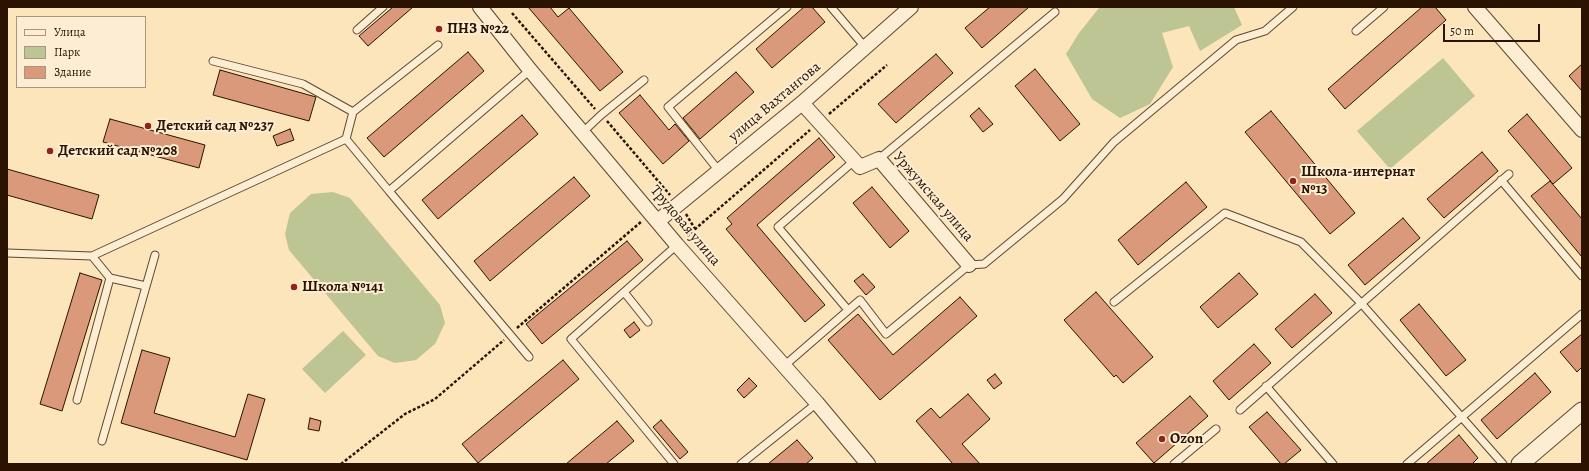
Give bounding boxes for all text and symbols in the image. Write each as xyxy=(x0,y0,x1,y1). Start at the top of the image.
legend xyxy=(16,16,146,88)
scale bar xyxy=(1445,16,1542,42)
place label: ПНЗ №22 xyxy=(447,20,509,38)
text: 50 m xyxy=(1450,23,1474,39)
text: Улица xyxy=(54,24,85,40)
marker: ПНЗ №22 xyxy=(434,24,444,34)
text: Парк xyxy=(54,44,80,60)
street label: улица Вахтангова xyxy=(725,58,825,146)
text: Здание xyxy=(54,64,91,80)
place label: Детский сад №237 xyxy=(156,117,274,135)
marker: Детский сад №237 xyxy=(143,121,153,131)
place label: Детский сад №208 xyxy=(58,142,177,160)
marker: Детский сад №208 xyxy=(45,146,55,156)
street label: Уржумская улица xyxy=(889,148,977,246)
place label: Школа-интернат №13 xyxy=(1301,163,1415,198)
marker: Школа-интернат №13 xyxy=(1288,176,1298,186)
street label: Трудовая улица xyxy=(646,182,724,270)
place label: Школа №141 xyxy=(302,278,383,296)
marker: Школа №141 xyxy=(289,282,299,292)
place label: Ozon xyxy=(1170,430,1203,448)
marker: Ozon xyxy=(1157,434,1167,444)

